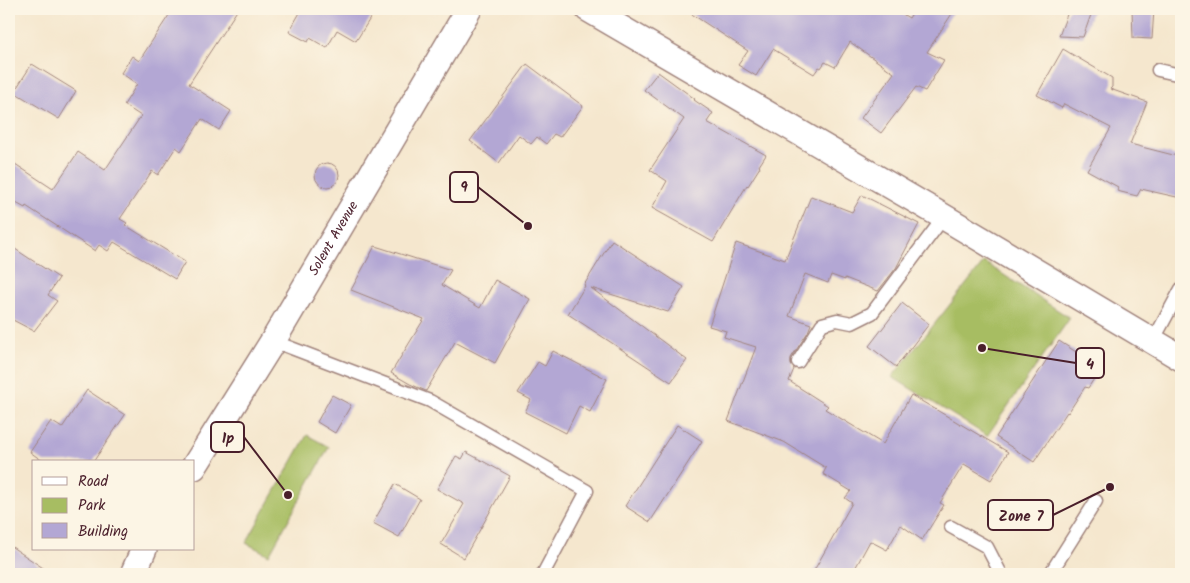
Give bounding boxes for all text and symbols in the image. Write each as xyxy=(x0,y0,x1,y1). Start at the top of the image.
callout: 9 xyxy=(450,172,478,202)
text: 9 xyxy=(460,176,468,200)
street label: Solent Avenue xyxy=(303,196,365,280)
callout: 4 xyxy=(1076,348,1104,378)
text: 4 xyxy=(1086,353,1094,377)
callout: 1p xyxy=(211,422,244,452)
text: 1p xyxy=(222,427,234,451)
legend xyxy=(32,460,195,550)
text: Road xyxy=(78,470,109,494)
text: Park xyxy=(78,494,106,518)
callout: Zone 7 xyxy=(988,500,1053,530)
text: Zone 7 xyxy=(998,505,1044,529)
text: Building xyxy=(78,520,128,544)

